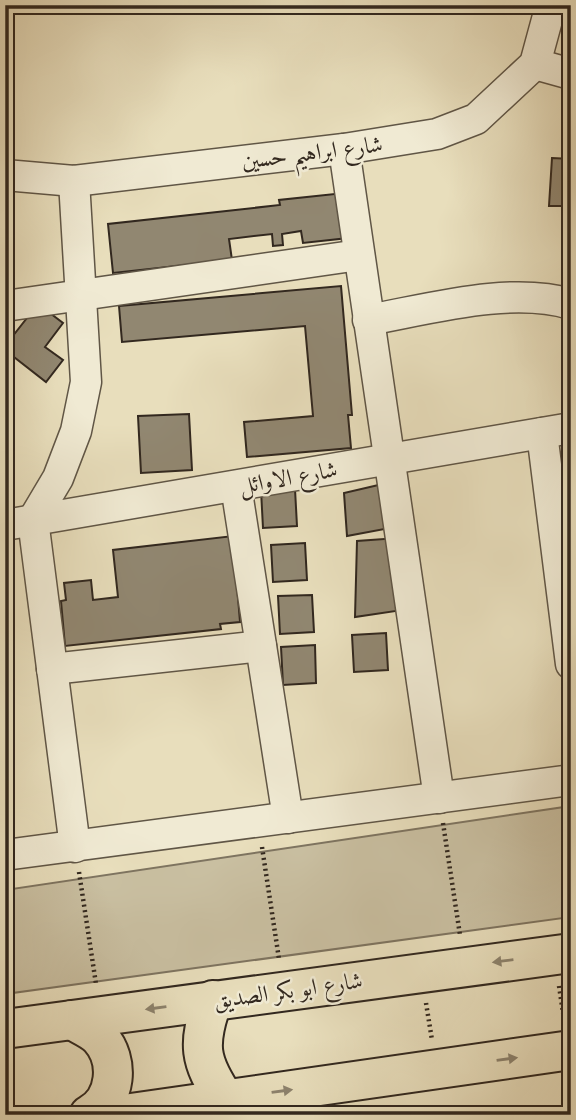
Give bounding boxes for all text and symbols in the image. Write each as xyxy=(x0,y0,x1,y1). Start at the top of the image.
street label: شارع ابراهيم حسين xyxy=(240,128,385,183)
street label: شارع الاوائل xyxy=(237,454,340,505)
one-way arrow xyxy=(492,955,514,966)
street label: شارع ابو بكر الصديق xyxy=(212,965,365,1020)
one-way arrow xyxy=(145,1003,167,1014)
one-way arrow xyxy=(496,1054,518,1065)
one-way arrow xyxy=(271,1086,293,1097)

